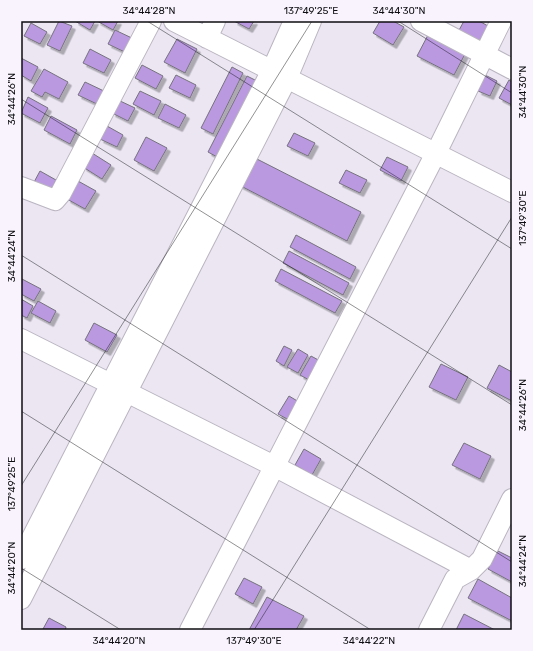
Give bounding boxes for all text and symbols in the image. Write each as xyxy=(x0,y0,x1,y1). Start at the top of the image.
text: 34°44'28"N xyxy=(123,5,176,17)
text: 137°49'25"E xyxy=(284,5,338,17)
text: 34°44'30"N xyxy=(372,5,426,17)
text: 34°44'30"N xyxy=(517,65,529,119)
text: 34°44'26"N xyxy=(6,73,18,125)
text: 137°49'30"E xyxy=(517,190,529,246)
text: 34°44'24"N xyxy=(6,230,18,282)
text: 34°44'26"N xyxy=(517,379,529,431)
text: 137°49'25"E xyxy=(6,457,18,511)
text: 34°44'24"N xyxy=(517,535,529,587)
text: 34°44'20"N xyxy=(6,541,18,594)
text: 34°44'20"N xyxy=(93,635,146,647)
text: 137°49'30"E xyxy=(226,635,282,647)
text: 34°44'22"N xyxy=(343,635,395,647)

